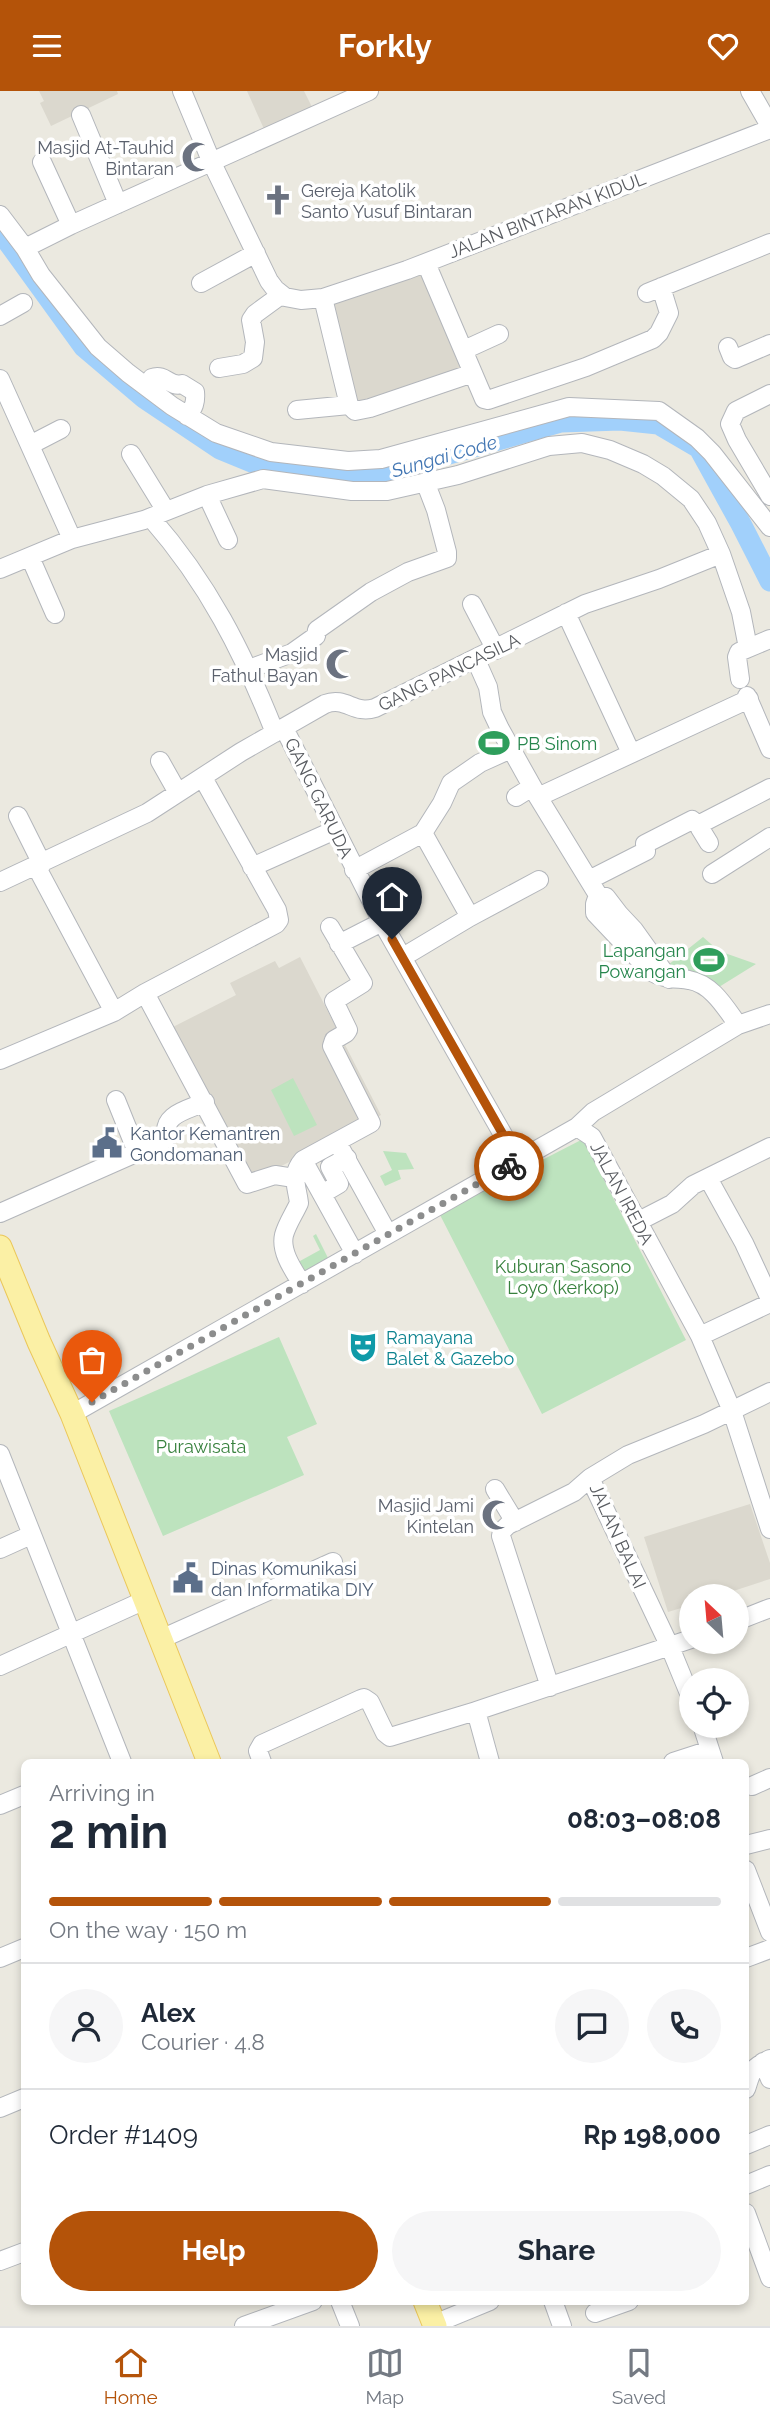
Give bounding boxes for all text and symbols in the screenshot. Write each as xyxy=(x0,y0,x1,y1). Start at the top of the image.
icon: menu xyxy=(28,27,66,65)
text: Forkly xyxy=(338,27,432,64)
icon: heart xyxy=(704,27,742,65)
place label: Masjid At-Tauhid Bintaran xyxy=(37,137,174,179)
mosque icon: Masjid At-Tauhid Bintaran xyxy=(180,140,214,174)
street label: JALAN BINTARAN KIDUL xyxy=(446,168,649,262)
place label: Gereja Katolik Santo Yusuf Bintaran xyxy=(301,180,472,222)
church icon: Gereja Katolik Santo Yusuf Bintaran xyxy=(261,183,295,217)
water label: Sungai Code xyxy=(388,430,499,482)
street label: GANG PANCASILA xyxy=(375,629,523,715)
place label: Masjid Fathul Bayan xyxy=(211,644,318,686)
mosque icon: Masjid Fathul Bayan xyxy=(324,647,358,681)
sports icon: PB Sinom xyxy=(477,726,511,760)
place label: PB Sinom xyxy=(517,733,597,754)
street label: GANG GARUDA xyxy=(281,734,357,862)
pin xyxy=(362,867,422,939)
icon: home xyxy=(373,878,411,916)
place label: Lapangan Powangan xyxy=(598,940,686,982)
sports icon: Lapangan Powangan xyxy=(692,943,726,977)
place label: Kantor Kemantren Gondomanan xyxy=(130,1123,280,1165)
public building icon: Kantor Kemantren Gondomanan xyxy=(90,1126,124,1160)
courier xyxy=(474,1131,544,1201)
street label: JALAN IREDA xyxy=(586,1138,658,1248)
icon: bike xyxy=(490,1147,528,1185)
park label: Kuburan Sasono Loyo (kerkop) xyxy=(495,1256,631,1298)
place label: Ramayana Balet & Gazebo xyxy=(386,1327,514,1369)
pin xyxy=(62,1330,122,1402)
theatre icon: Ramayana Balet & Gazebo xyxy=(346,1330,380,1364)
icon: bag xyxy=(73,1341,111,1379)
park label: Purawisata xyxy=(156,1436,246,1457)
street label: JALAN BALAI xyxy=(585,1480,651,1592)
place label: Masjid Jami Kintelan xyxy=(378,1495,474,1537)
mosque icon: Masjid Jami Kintelan xyxy=(480,1498,514,1532)
place label: Dinas Komunikasi dan Informatika DIY xyxy=(211,1558,374,1600)
public building icon: Dinas Komunikasi dan Informatika DIY xyxy=(171,1561,205,1595)
north arrow xyxy=(679,1584,749,1654)
map controls xyxy=(679,1584,749,1738)
button: locate xyxy=(679,1668,749,1738)
text: Arriving in xyxy=(49,1779,155,1806)
text: 08:03–08:08 xyxy=(567,1804,721,1834)
text: 2 min xyxy=(49,1805,168,1859)
text: On the way · 150 m xyxy=(49,1916,247,1943)
button: person xyxy=(49,1989,123,2063)
button: chat xyxy=(555,1989,629,2063)
button: phone xyxy=(647,1989,721,2063)
text: Alex xyxy=(141,1998,196,2028)
text: Courier · 4.8 xyxy=(141,2028,265,2055)
text: Order #1409 xyxy=(49,2120,198,2150)
text: Rp 198,000 xyxy=(583,2120,721,2150)
button: Help xyxy=(49,2211,378,2291)
button: Share xyxy=(392,2211,721,2291)
tab: Home xyxy=(104,2344,158,2408)
tab: Map xyxy=(365,2344,404,2408)
tab: Saved xyxy=(612,2344,666,2408)

